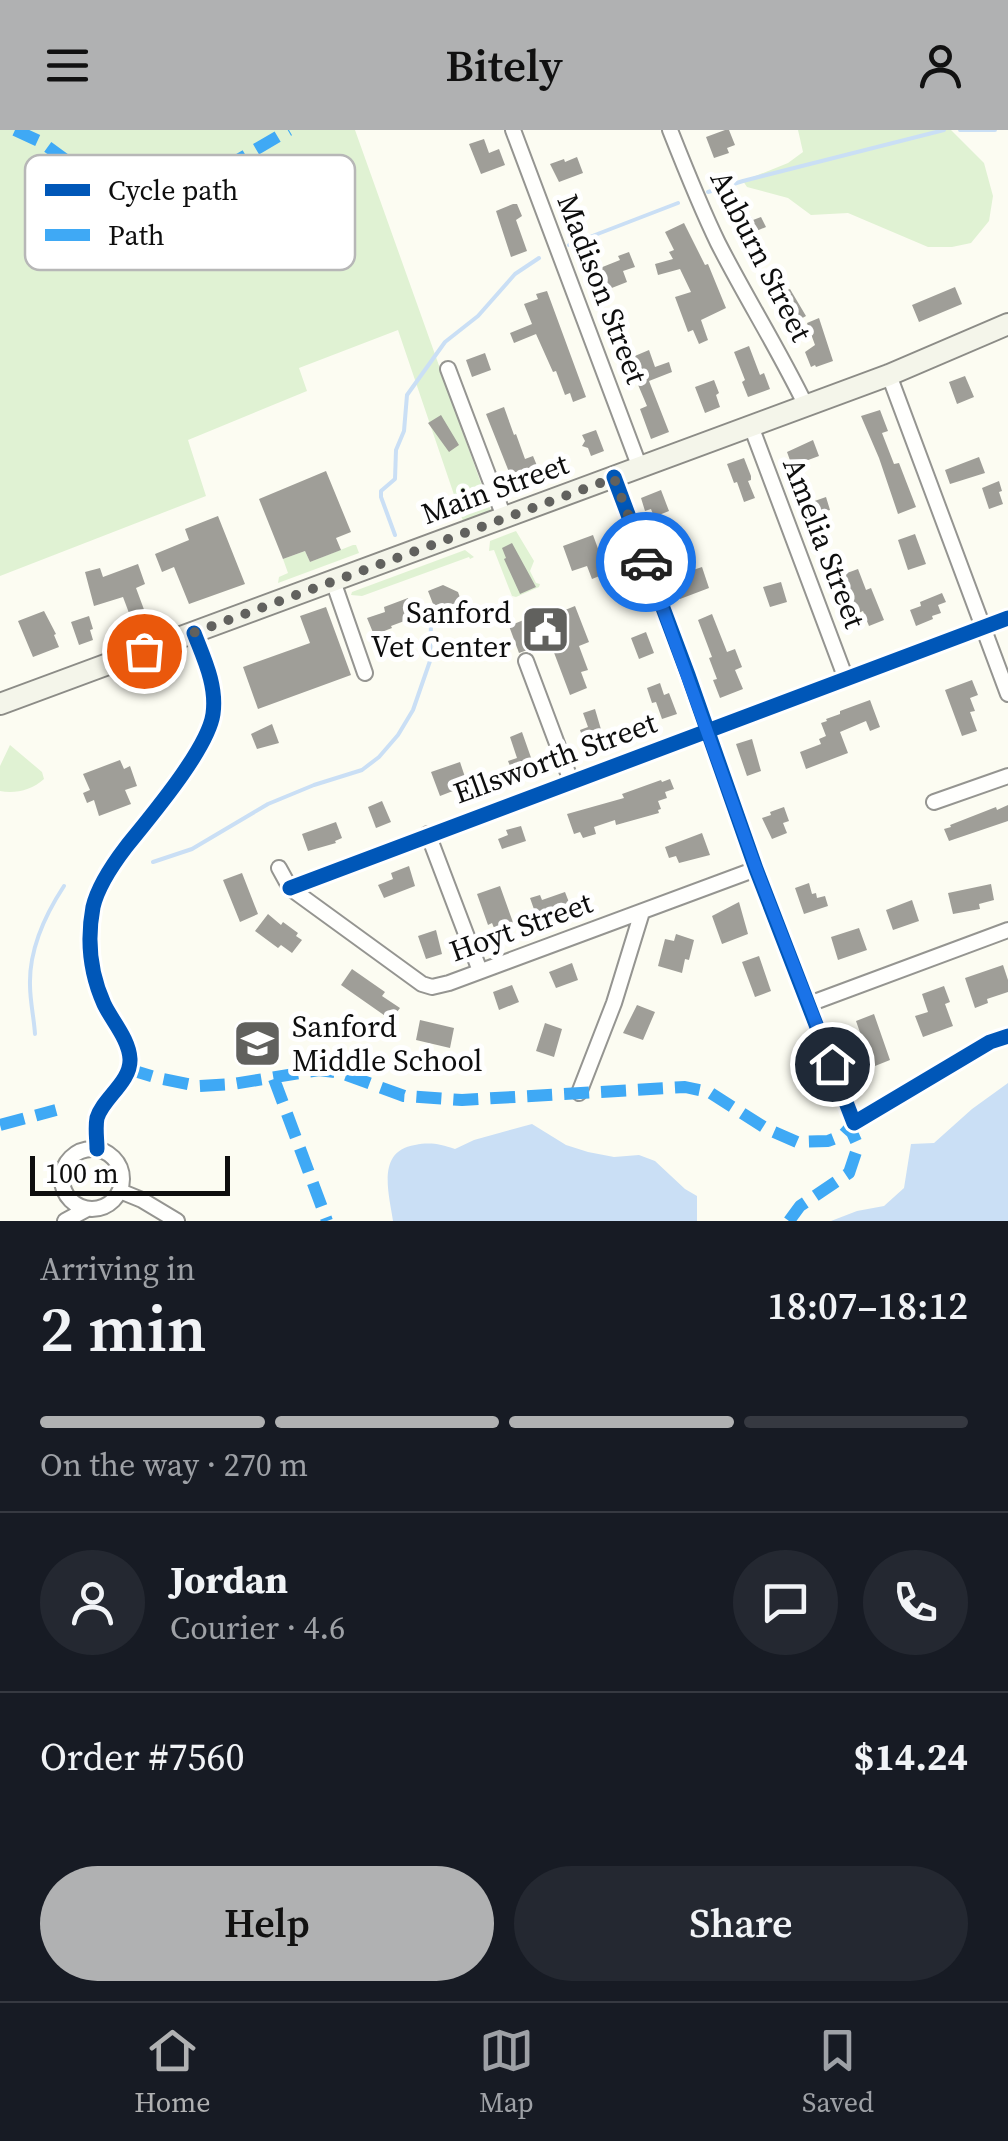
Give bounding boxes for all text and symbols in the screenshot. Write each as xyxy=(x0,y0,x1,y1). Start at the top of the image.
text: Bitely xyxy=(445,34,563,96)
icon: menu xyxy=(40,38,95,93)
icon: person xyxy=(913,38,968,93)
legend xyxy=(25,155,355,270)
street label: Auburn Street xyxy=(701,163,822,348)
text: Cycle path xyxy=(108,171,238,209)
street label: Madison Street xyxy=(548,188,658,390)
text: Path xyxy=(108,216,165,254)
street label: Main Street xyxy=(416,443,574,534)
street label: Amelia Street xyxy=(773,452,876,634)
courier xyxy=(596,512,696,612)
icon: car xyxy=(619,535,674,590)
place label: Sanford Vet Center xyxy=(371,592,511,667)
public building icon: Sanford Vet Center xyxy=(520,604,572,656)
pin xyxy=(102,609,187,694)
icon: bag xyxy=(117,624,172,679)
street label: Ellsworth Street xyxy=(448,702,662,813)
street label: Hoyt Street xyxy=(444,882,598,971)
place label: Sanford Middle School xyxy=(292,1006,483,1081)
school or university icon: Sanford Middle School xyxy=(231,1018,283,1070)
pin xyxy=(790,1022,875,1107)
icon: home xyxy=(805,1037,860,1092)
scale bar xyxy=(30,1151,230,1196)
text: 100 m xyxy=(45,1154,119,1192)
text: Arriving in xyxy=(40,1247,195,1291)
text: 18:07–18:12 xyxy=(767,1280,968,1332)
text: 2 min xyxy=(40,1284,207,1373)
text: On the way · 270 m xyxy=(40,1443,308,1487)
button: person xyxy=(40,1550,145,1655)
button: chat xyxy=(733,1550,838,1655)
button: phone xyxy=(863,1550,968,1655)
text: Jordan xyxy=(170,1554,288,1606)
text: Courier · 4.6 xyxy=(170,1606,345,1650)
text: Order #7560 xyxy=(40,1731,244,1783)
text: $14.24 xyxy=(854,1731,968,1783)
button: Help xyxy=(40,1866,494,1981)
button: Share xyxy=(514,1866,968,1981)
tab: Home xyxy=(134,2023,211,2121)
tab: Map xyxy=(479,2023,534,2121)
tab: Saved xyxy=(802,2023,874,2121)

